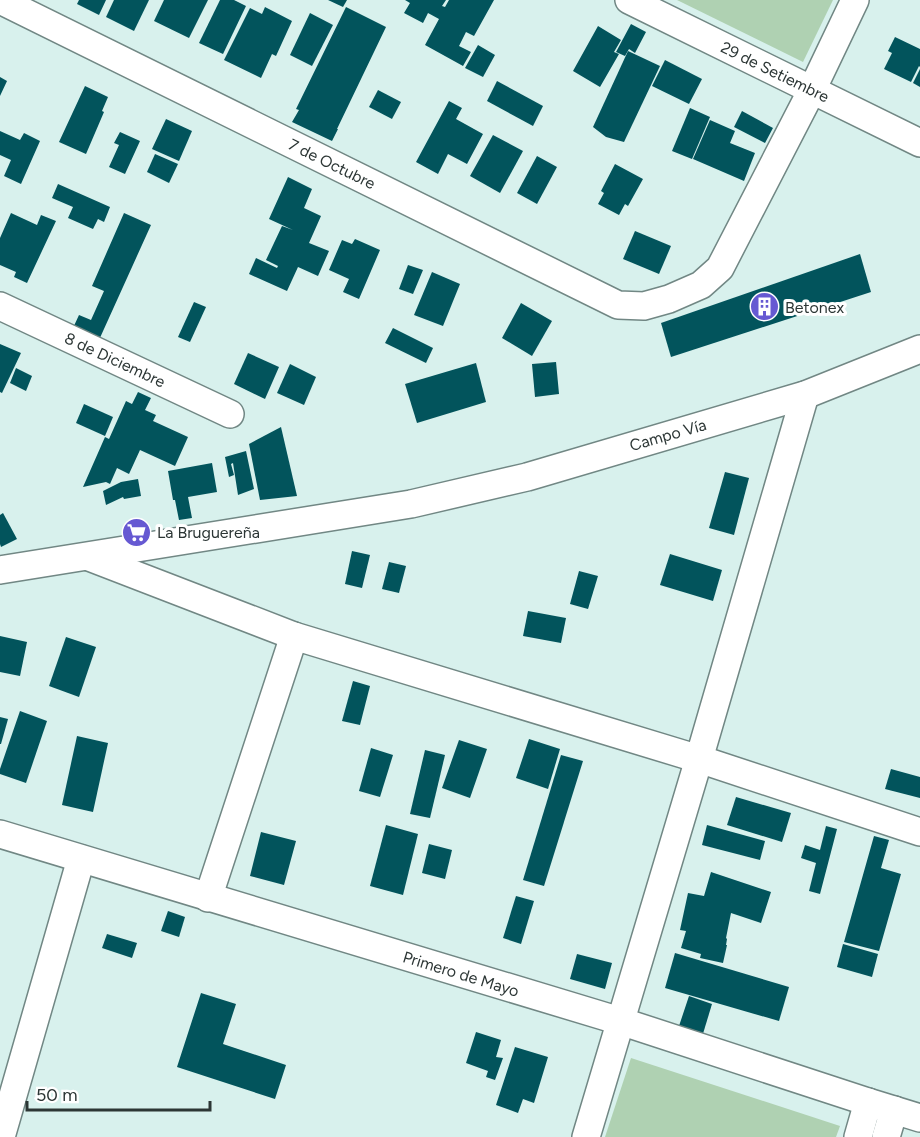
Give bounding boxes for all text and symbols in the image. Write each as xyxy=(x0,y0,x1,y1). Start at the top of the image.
street label: 29 de Setiembre xyxy=(718,38,833,107)
street label: 7 de Octubre xyxy=(286,135,379,193)
building icon: Betonex xyxy=(748,291,780,323)
place label: Betonex xyxy=(785,298,844,317)
street label: 8 de Diciembre xyxy=(62,328,169,392)
street label: Campo Vía xyxy=(627,415,709,455)
supermarket icon: La Bruguereña xyxy=(120,516,152,548)
place label: La Bruguereña xyxy=(157,523,260,542)
street label: Primero de Mayo xyxy=(401,947,521,1001)
scale bar xyxy=(27,1074,210,1112)
text: 50 m xyxy=(36,1084,78,1106)

